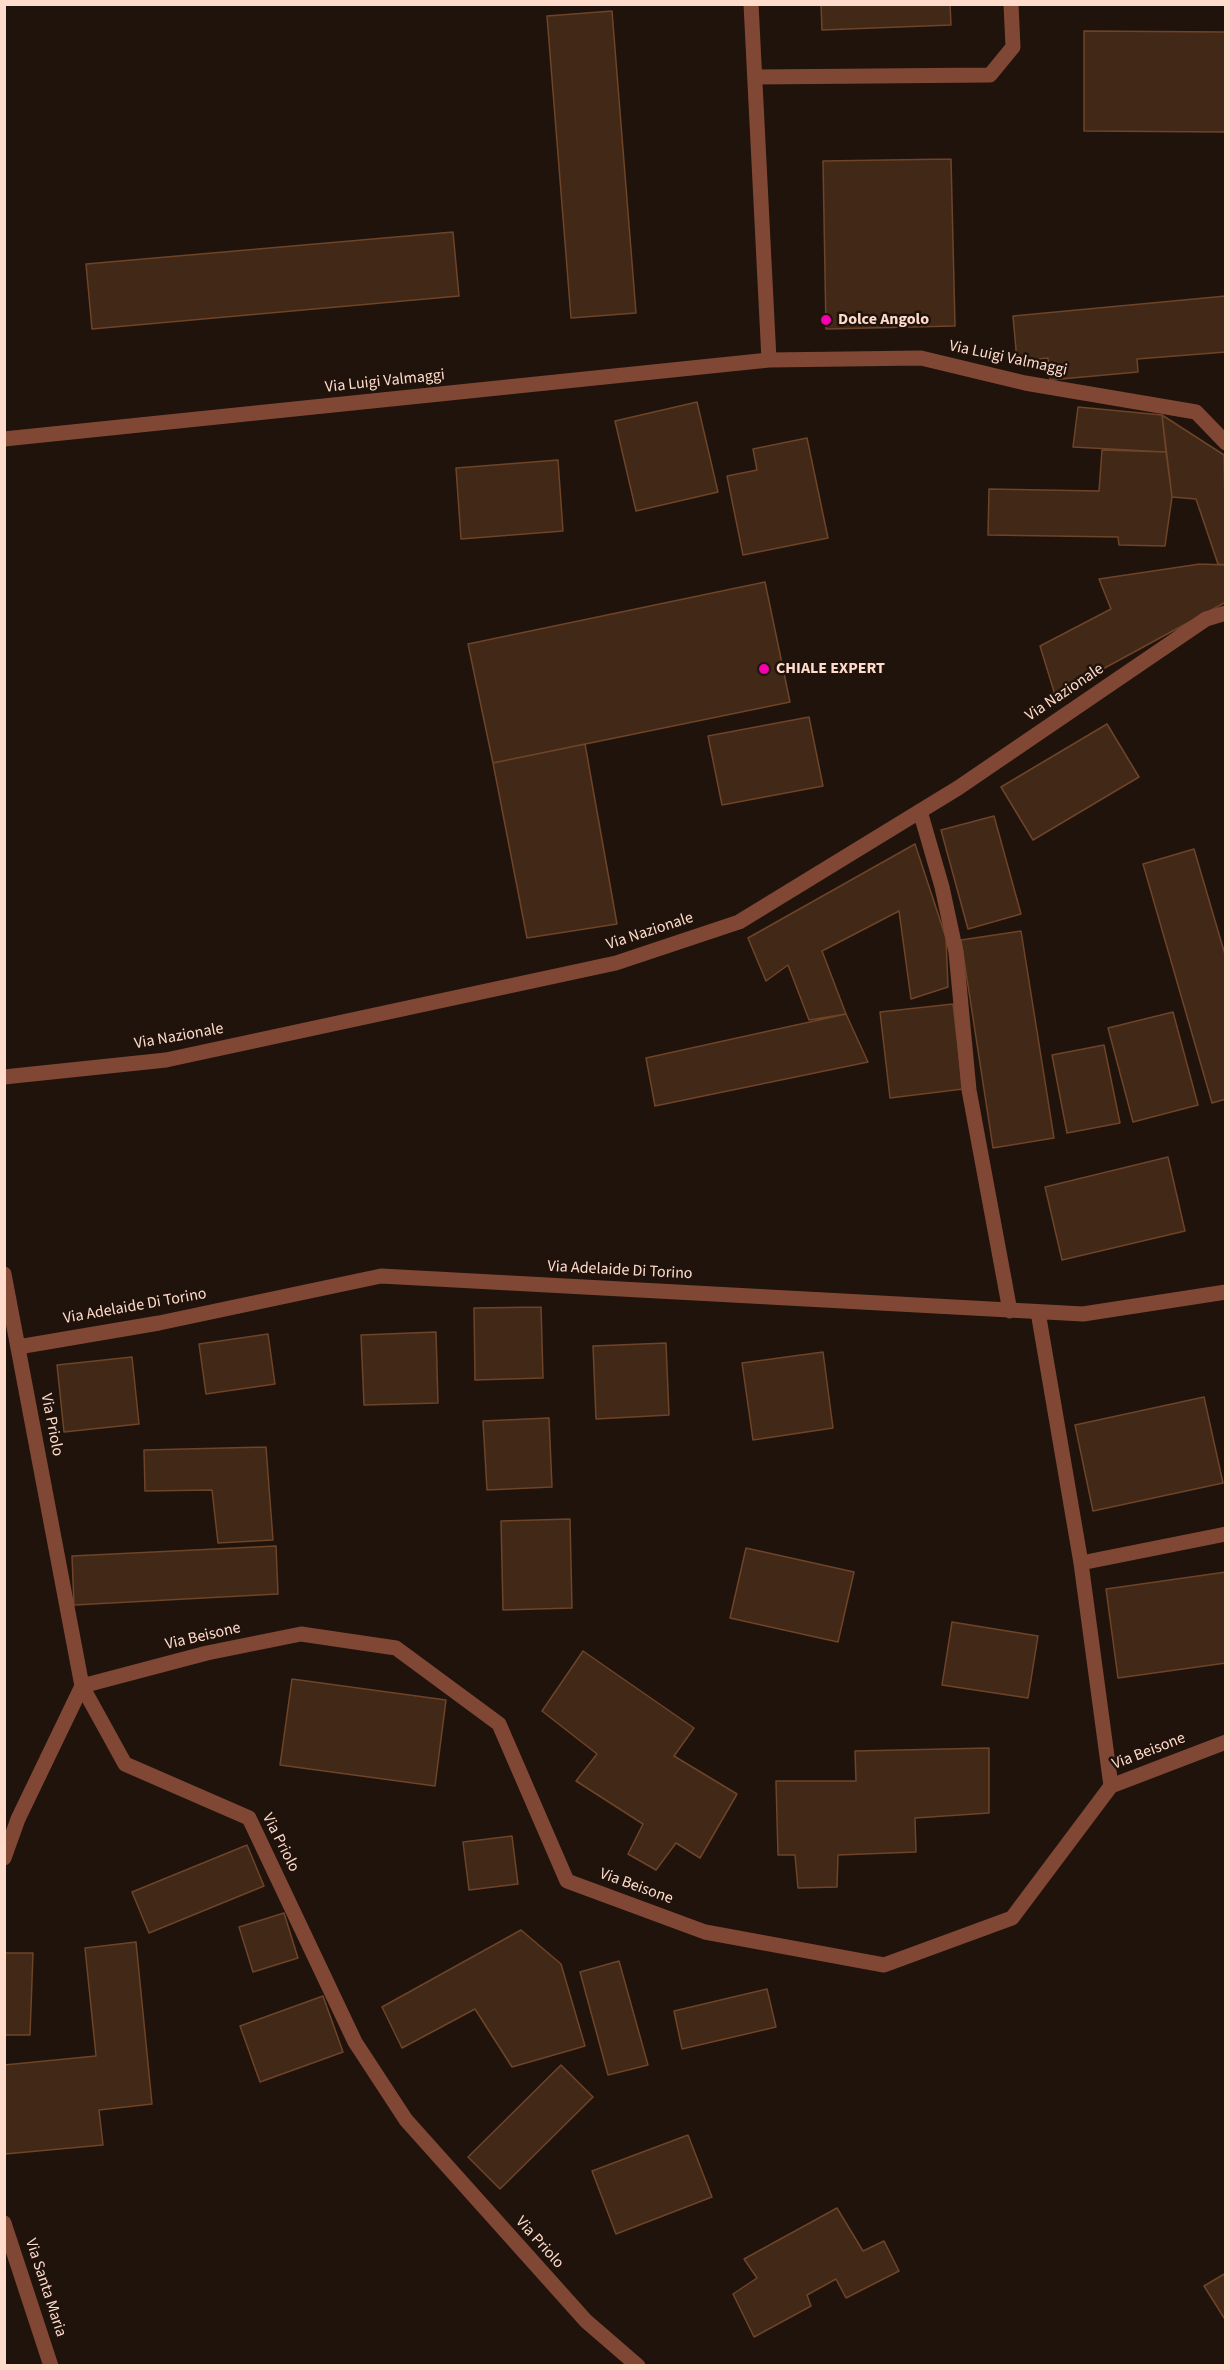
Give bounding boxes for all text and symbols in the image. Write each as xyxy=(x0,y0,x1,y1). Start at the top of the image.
place label: Dolce Angolo xyxy=(838,310,929,330)
marker: Dolce Angolo xyxy=(819,313,833,327)
street label: Via Luigi Valmaggi xyxy=(947,337,1069,381)
street label: Via Luigi Valmaggi xyxy=(324,366,446,398)
place label: CHIALE EXPERT xyxy=(776,659,885,679)
street label: Via Nazionale xyxy=(1022,660,1108,726)
marker: CHIALE EXPERT xyxy=(757,662,771,676)
street label: Via Nazionale xyxy=(604,909,696,955)
street label: Via Nazionale xyxy=(133,1020,225,1054)
street label: Via Adelaide Di Torino xyxy=(547,1258,693,1284)
street label: Via Adelaide Di Torino xyxy=(62,1285,208,1329)
street label: Via Priolo xyxy=(36,1392,66,1458)
street label: Via Beisone xyxy=(163,1619,243,1655)
street label: Via Beisone xyxy=(1110,1729,1188,1775)
street label: Via Priolo xyxy=(257,1810,303,1876)
street label: Via Beisone xyxy=(597,1865,675,1909)
street label: Via Priolo xyxy=(511,2213,567,2273)
street label: Via Santa Maria xyxy=(20,2236,70,2340)

